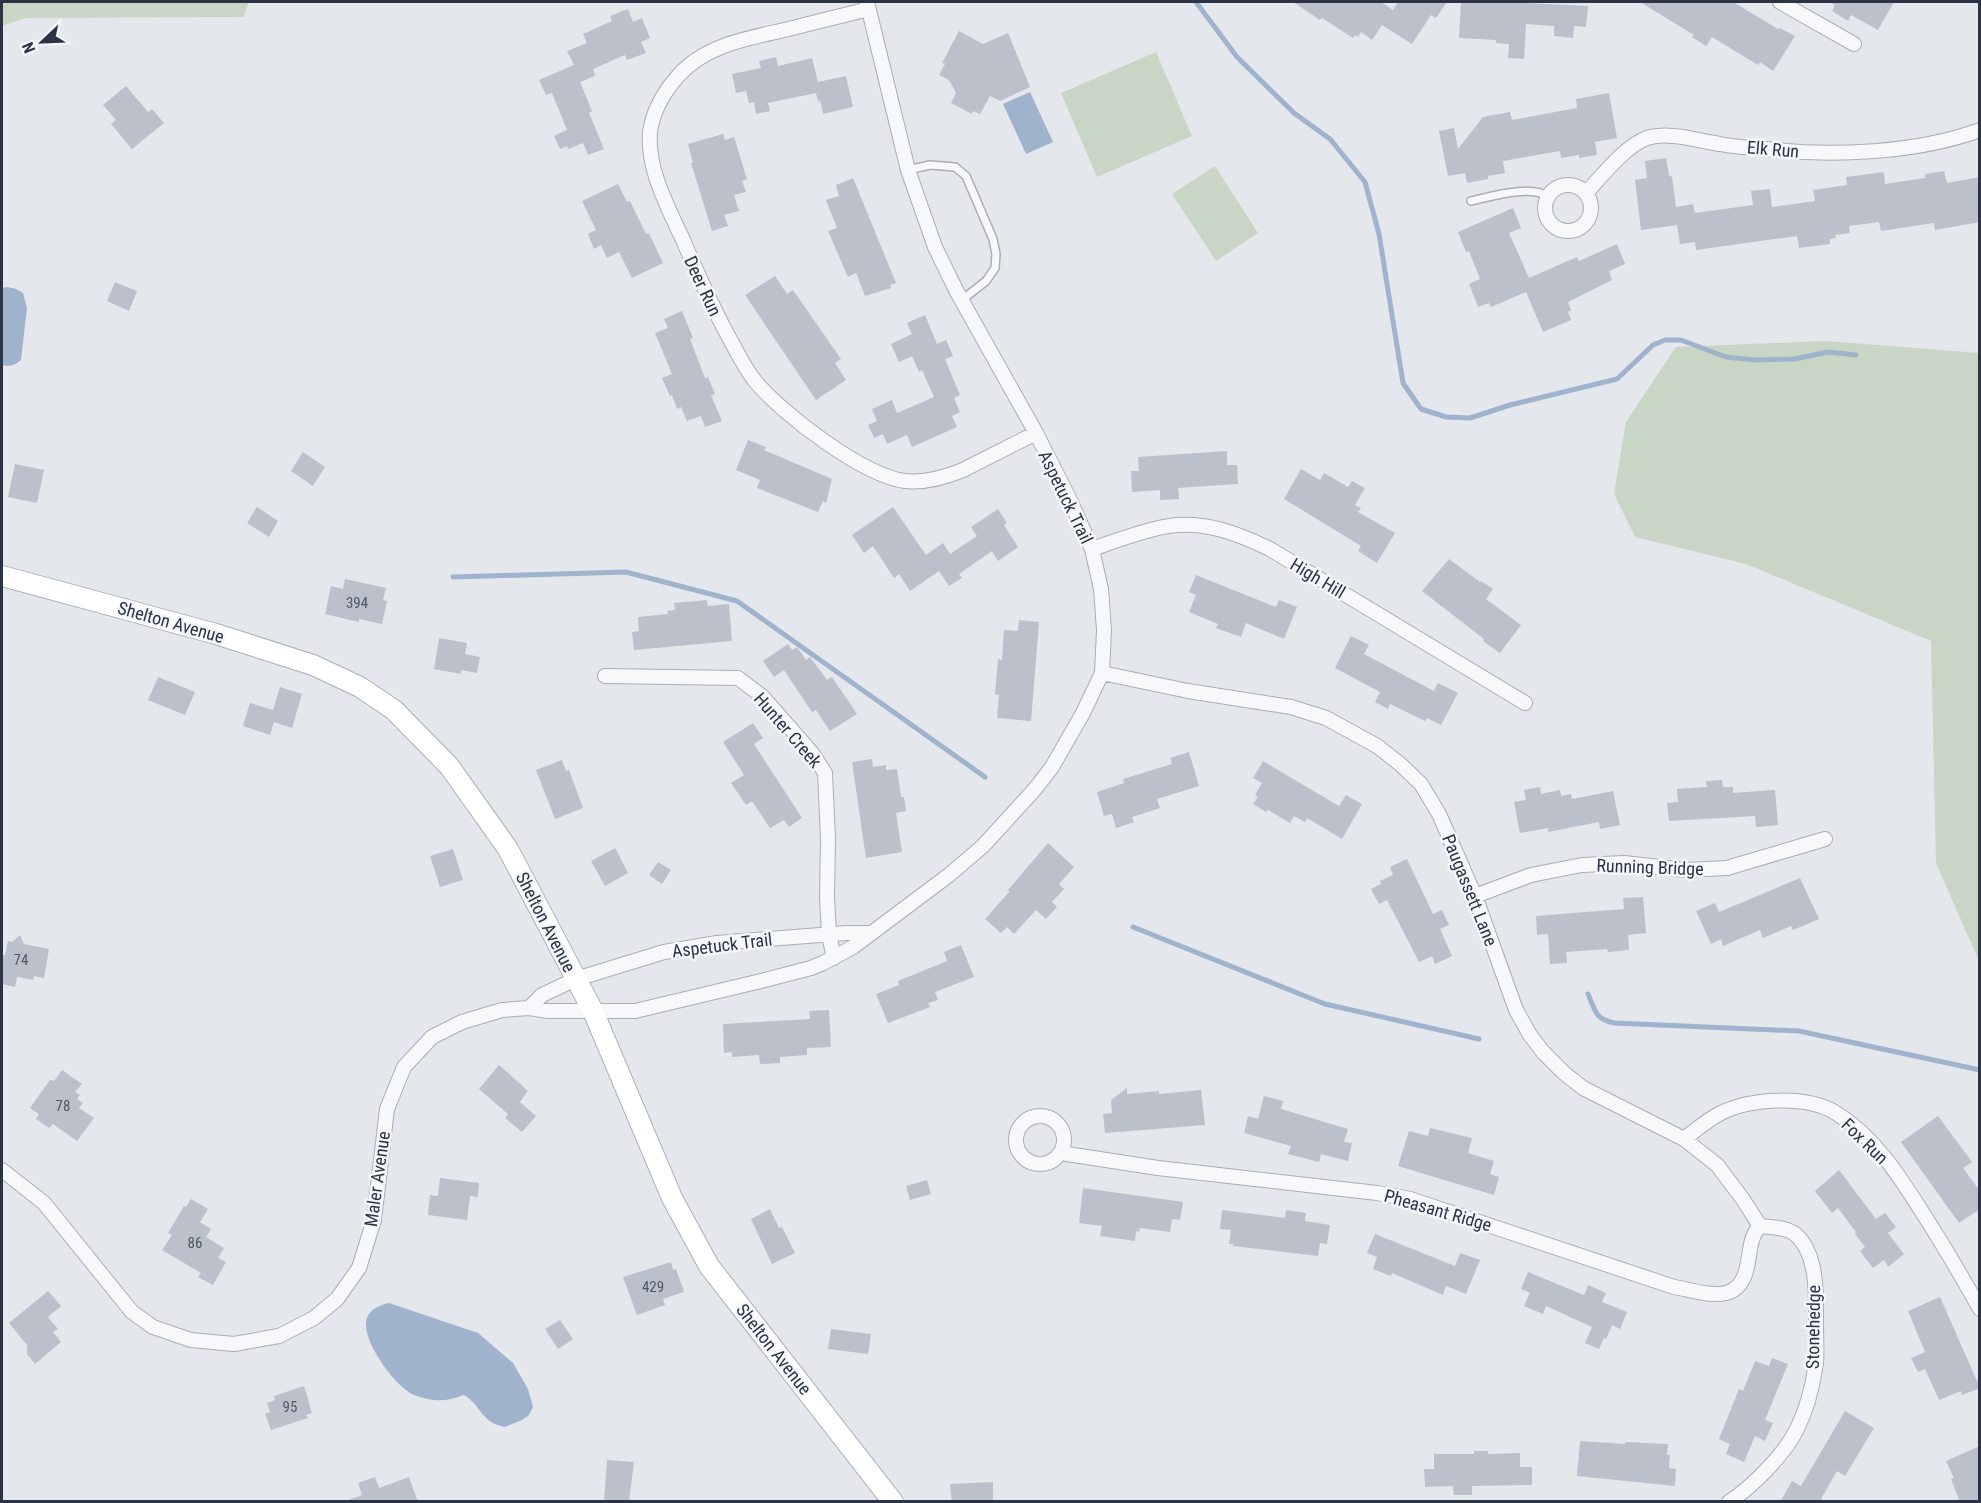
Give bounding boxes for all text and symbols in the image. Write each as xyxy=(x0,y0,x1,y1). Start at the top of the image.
north arrow xyxy=(12,12,72,72)
text: N xyxy=(18,39,39,56)
street label: Elk Run xyxy=(1746,136,1800,162)
street label: Deer Run xyxy=(680,253,726,319)
street label: Aspetuck Trail xyxy=(1034,447,1098,547)
street label: High Hill xyxy=(1287,553,1349,603)
house number: 394 xyxy=(346,594,368,612)
street label: Shelton Avenue xyxy=(115,597,227,647)
street label: Hunter Creek xyxy=(750,688,826,772)
street label: Paugassett Lane xyxy=(1438,831,1502,949)
street label: Running Bridge xyxy=(1596,855,1704,879)
street label: Shelton Avenue xyxy=(512,868,580,976)
street label: Aspetuck Trail xyxy=(671,928,773,962)
house number: 74 xyxy=(14,951,28,969)
house number: 78 xyxy=(56,1097,70,1115)
street label: Fox Run xyxy=(1837,1114,1893,1168)
street label: Maler Avenue xyxy=(360,1130,394,1228)
street label: Pheasant Ridge xyxy=(1382,1185,1494,1235)
house number: 86 xyxy=(188,1234,202,1252)
house number: 429 xyxy=(642,1278,664,1296)
street label: Stonehedge xyxy=(1802,1285,1824,1369)
street label: Shelton Avenue xyxy=(732,1299,816,1399)
house number: 95 xyxy=(283,1398,297,1416)

